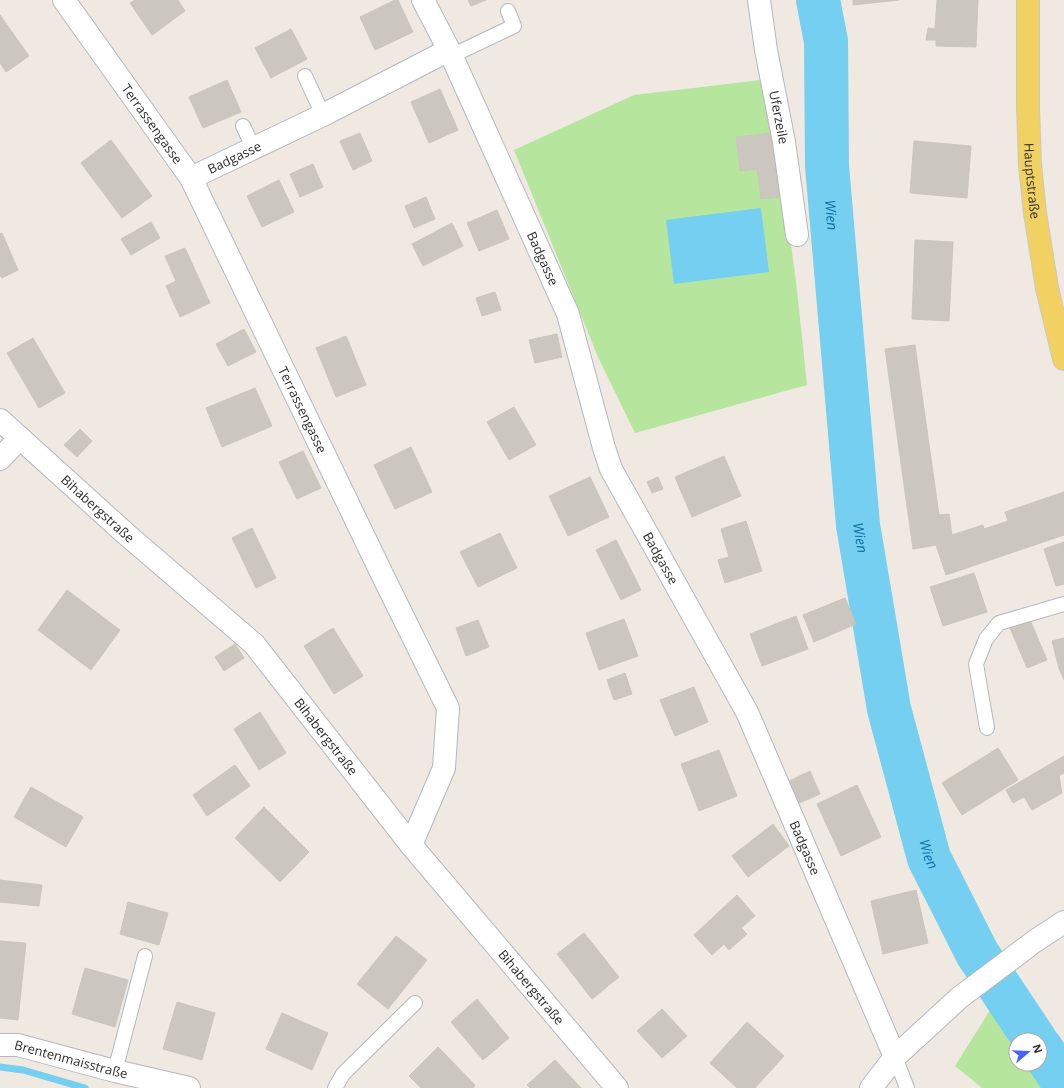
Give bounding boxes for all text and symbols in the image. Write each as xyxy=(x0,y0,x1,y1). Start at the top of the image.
street label: Terrassengasse xyxy=(118,80,187,167)
street label: Uferzeile xyxy=(765,89,793,145)
street label: Badgasse xyxy=(204,137,264,178)
street label: Hauptstraße xyxy=(1020,143,1045,220)
water label: Wien xyxy=(821,199,843,231)
street label: Badgasse xyxy=(523,228,563,288)
street label: Terrassengasse xyxy=(274,364,331,456)
street label: Bihabergstraße xyxy=(57,471,139,547)
water label: Wien xyxy=(849,521,873,554)
street label: Badgasse xyxy=(639,529,683,588)
street label: Bihabergstraße xyxy=(290,694,362,779)
street label: Badgasse xyxy=(786,818,825,878)
water label: Wien xyxy=(915,837,943,872)
street label: Bihabergstraße xyxy=(494,946,569,1029)
north arrow xyxy=(1008,1032,1048,1072)
street label: Brentenmaisstraße xyxy=(13,1035,130,1083)
text: N xyxy=(1029,1042,1046,1055)

